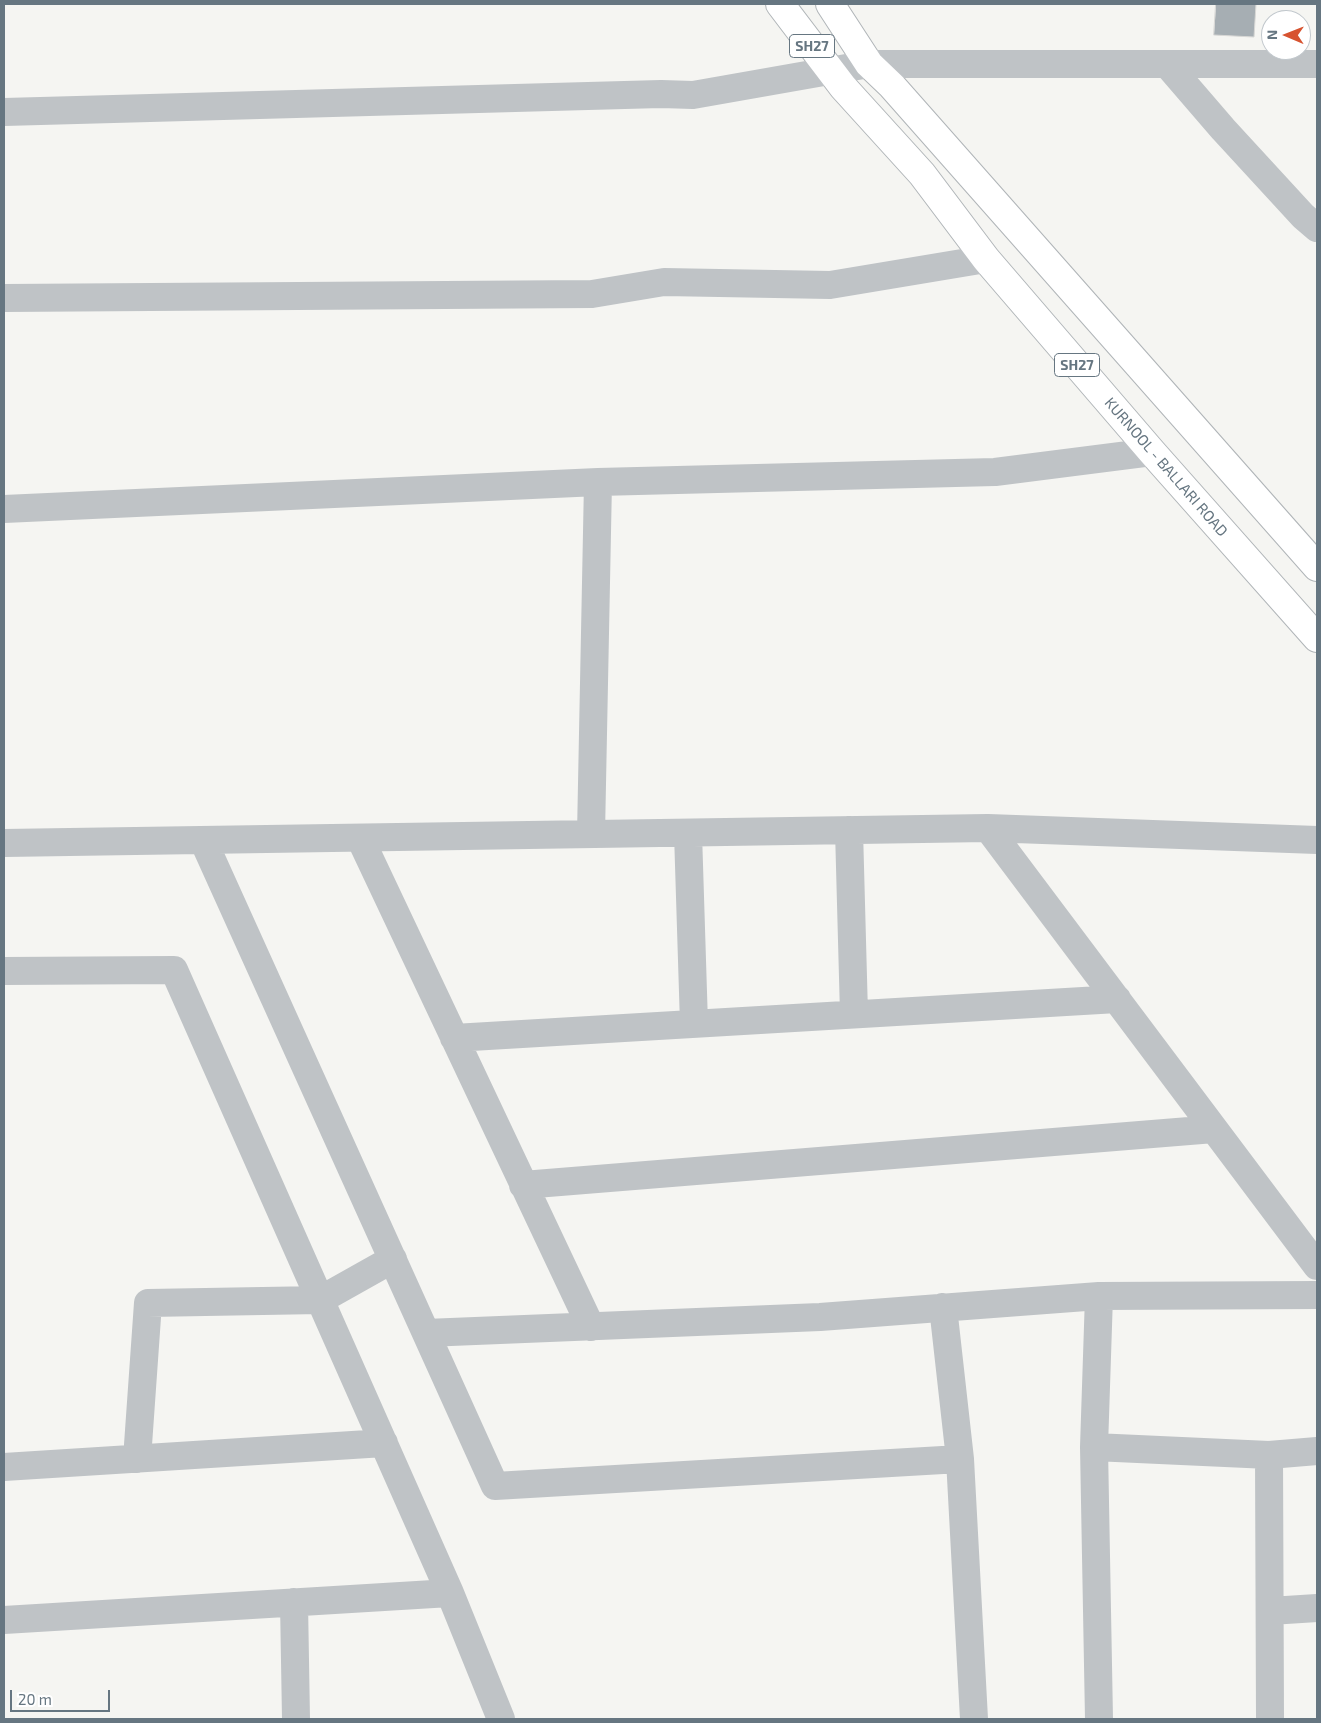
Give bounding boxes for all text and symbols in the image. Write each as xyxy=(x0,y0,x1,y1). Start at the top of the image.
north arrow xyxy=(1261,10,1311,60)
text: N xyxy=(1263,30,1280,40)
road number: SH27 xyxy=(790,34,834,58)
road number: SH27 xyxy=(1054,354,1100,376)
street label: KURNOOL - BALLARI ROAD xyxy=(1101,394,1231,540)
scale bar xyxy=(12,1680,112,1712)
text: 20 m xyxy=(18,1690,52,1708)

